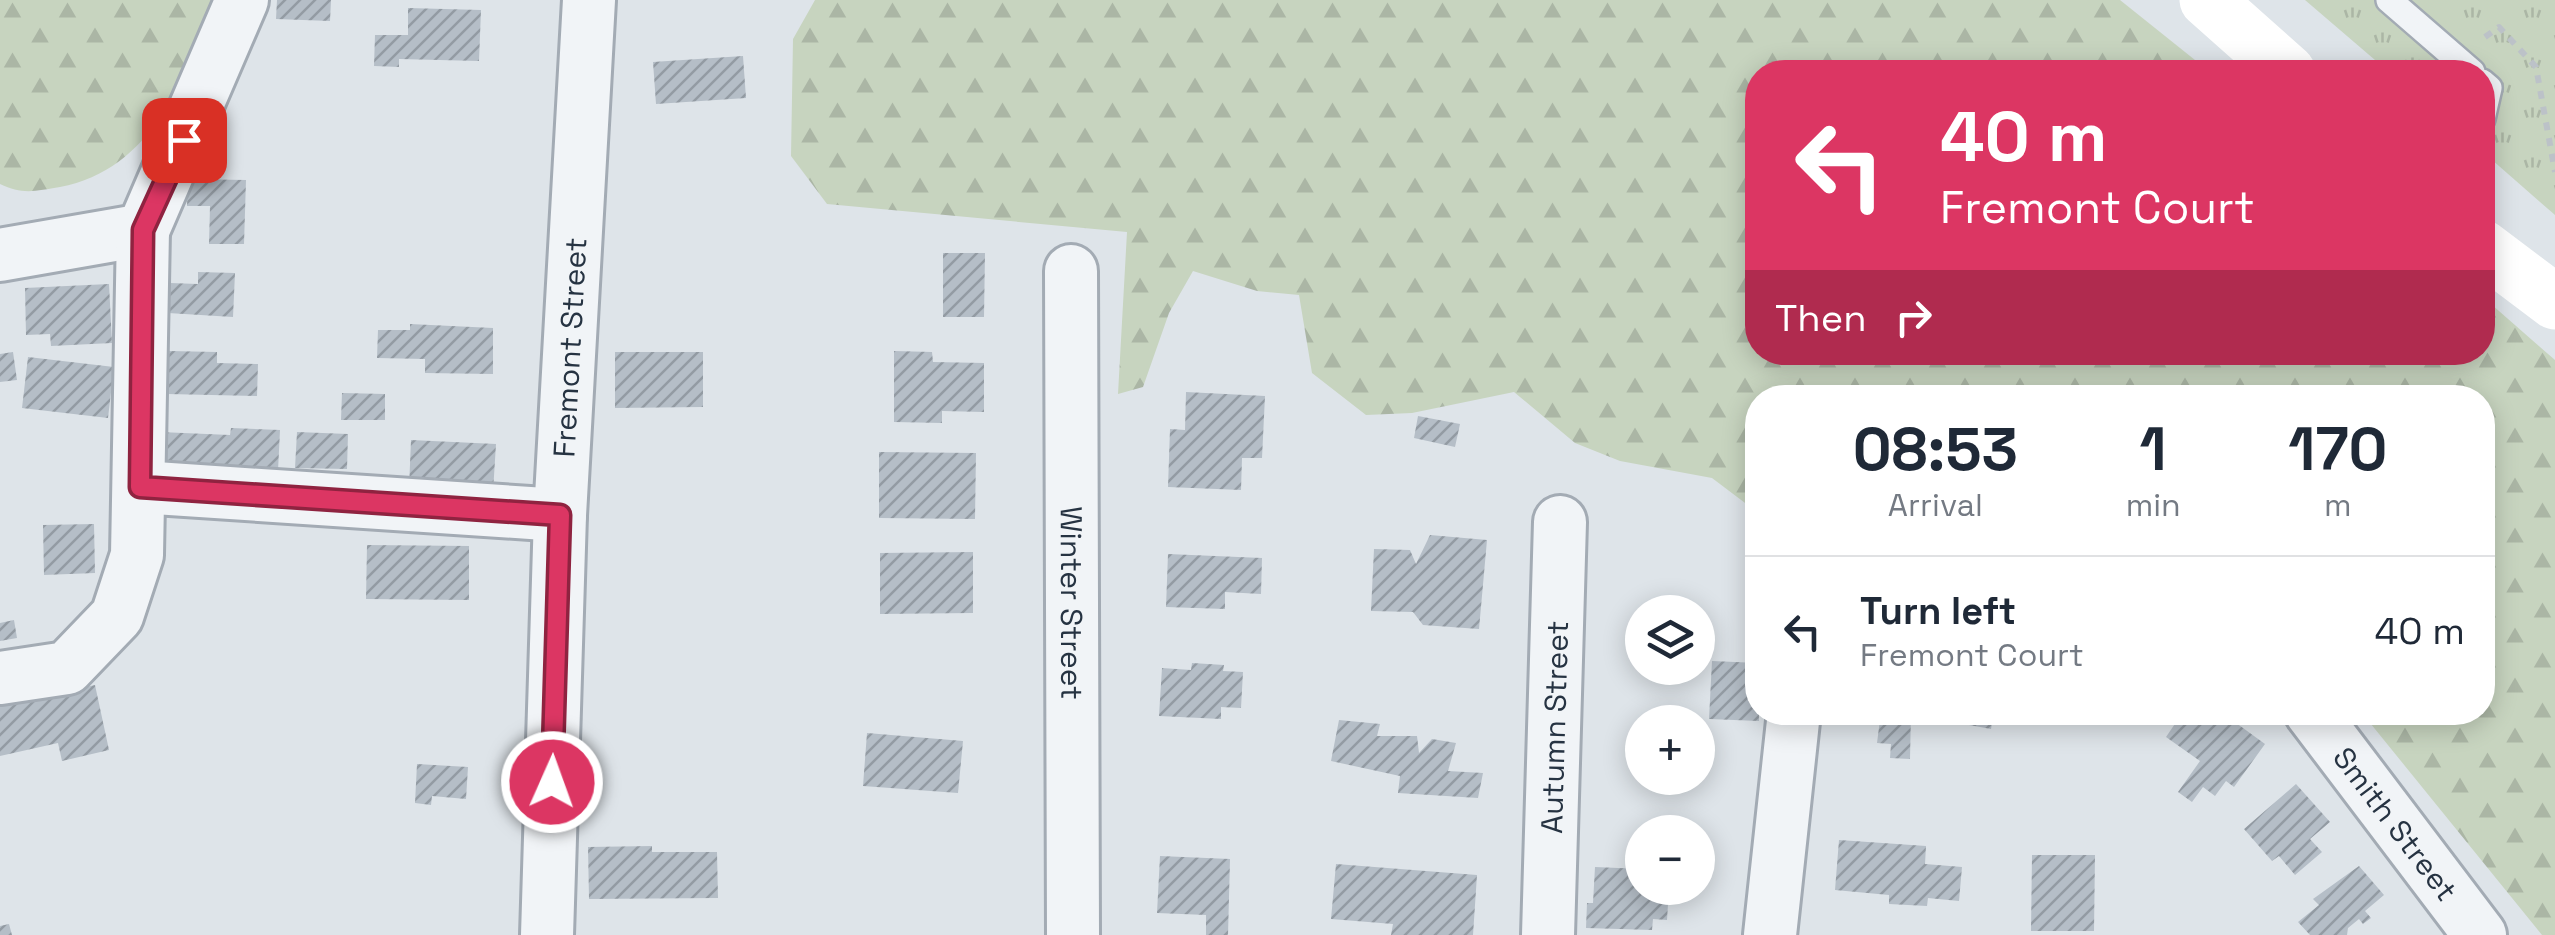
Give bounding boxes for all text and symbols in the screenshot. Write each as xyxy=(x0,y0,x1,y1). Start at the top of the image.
text: 40 m xyxy=(1940,92,2107,181)
pin xyxy=(142,98,227,183)
icon: left xyxy=(1775,100,1905,230)
icon: arrive xyxy=(157,113,212,168)
text: Fremont Court xyxy=(1940,179,2255,236)
street label: Fremont Street xyxy=(544,236,595,459)
icon: right xyxy=(1886,290,1941,345)
text: Then xyxy=(1775,294,1866,342)
text: 08:53 xyxy=(1853,411,2018,488)
text: 1 xyxy=(2140,411,2167,488)
text: 170 xyxy=(2288,411,2387,488)
text: Arrival xyxy=(1888,485,1983,525)
text: min xyxy=(2126,485,2181,525)
text: m xyxy=(2324,485,2352,525)
street label: Winter Street xyxy=(1052,506,1092,700)
text: Turn left xyxy=(1860,587,2016,635)
map controls xyxy=(1625,595,1715,905)
button: layers xyxy=(1625,595,1715,685)
icon: left xyxy=(1775,604,1830,659)
text: 40 m xyxy=(2374,607,2465,655)
street label: Autumn Street xyxy=(1531,620,1577,834)
text: Fremont Court xyxy=(1860,635,2084,675)
button: + xyxy=(1625,705,1715,795)
position arrow xyxy=(500,730,604,834)
street label: Smith Street xyxy=(2325,739,2466,908)
button: − xyxy=(1625,815,1715,905)

